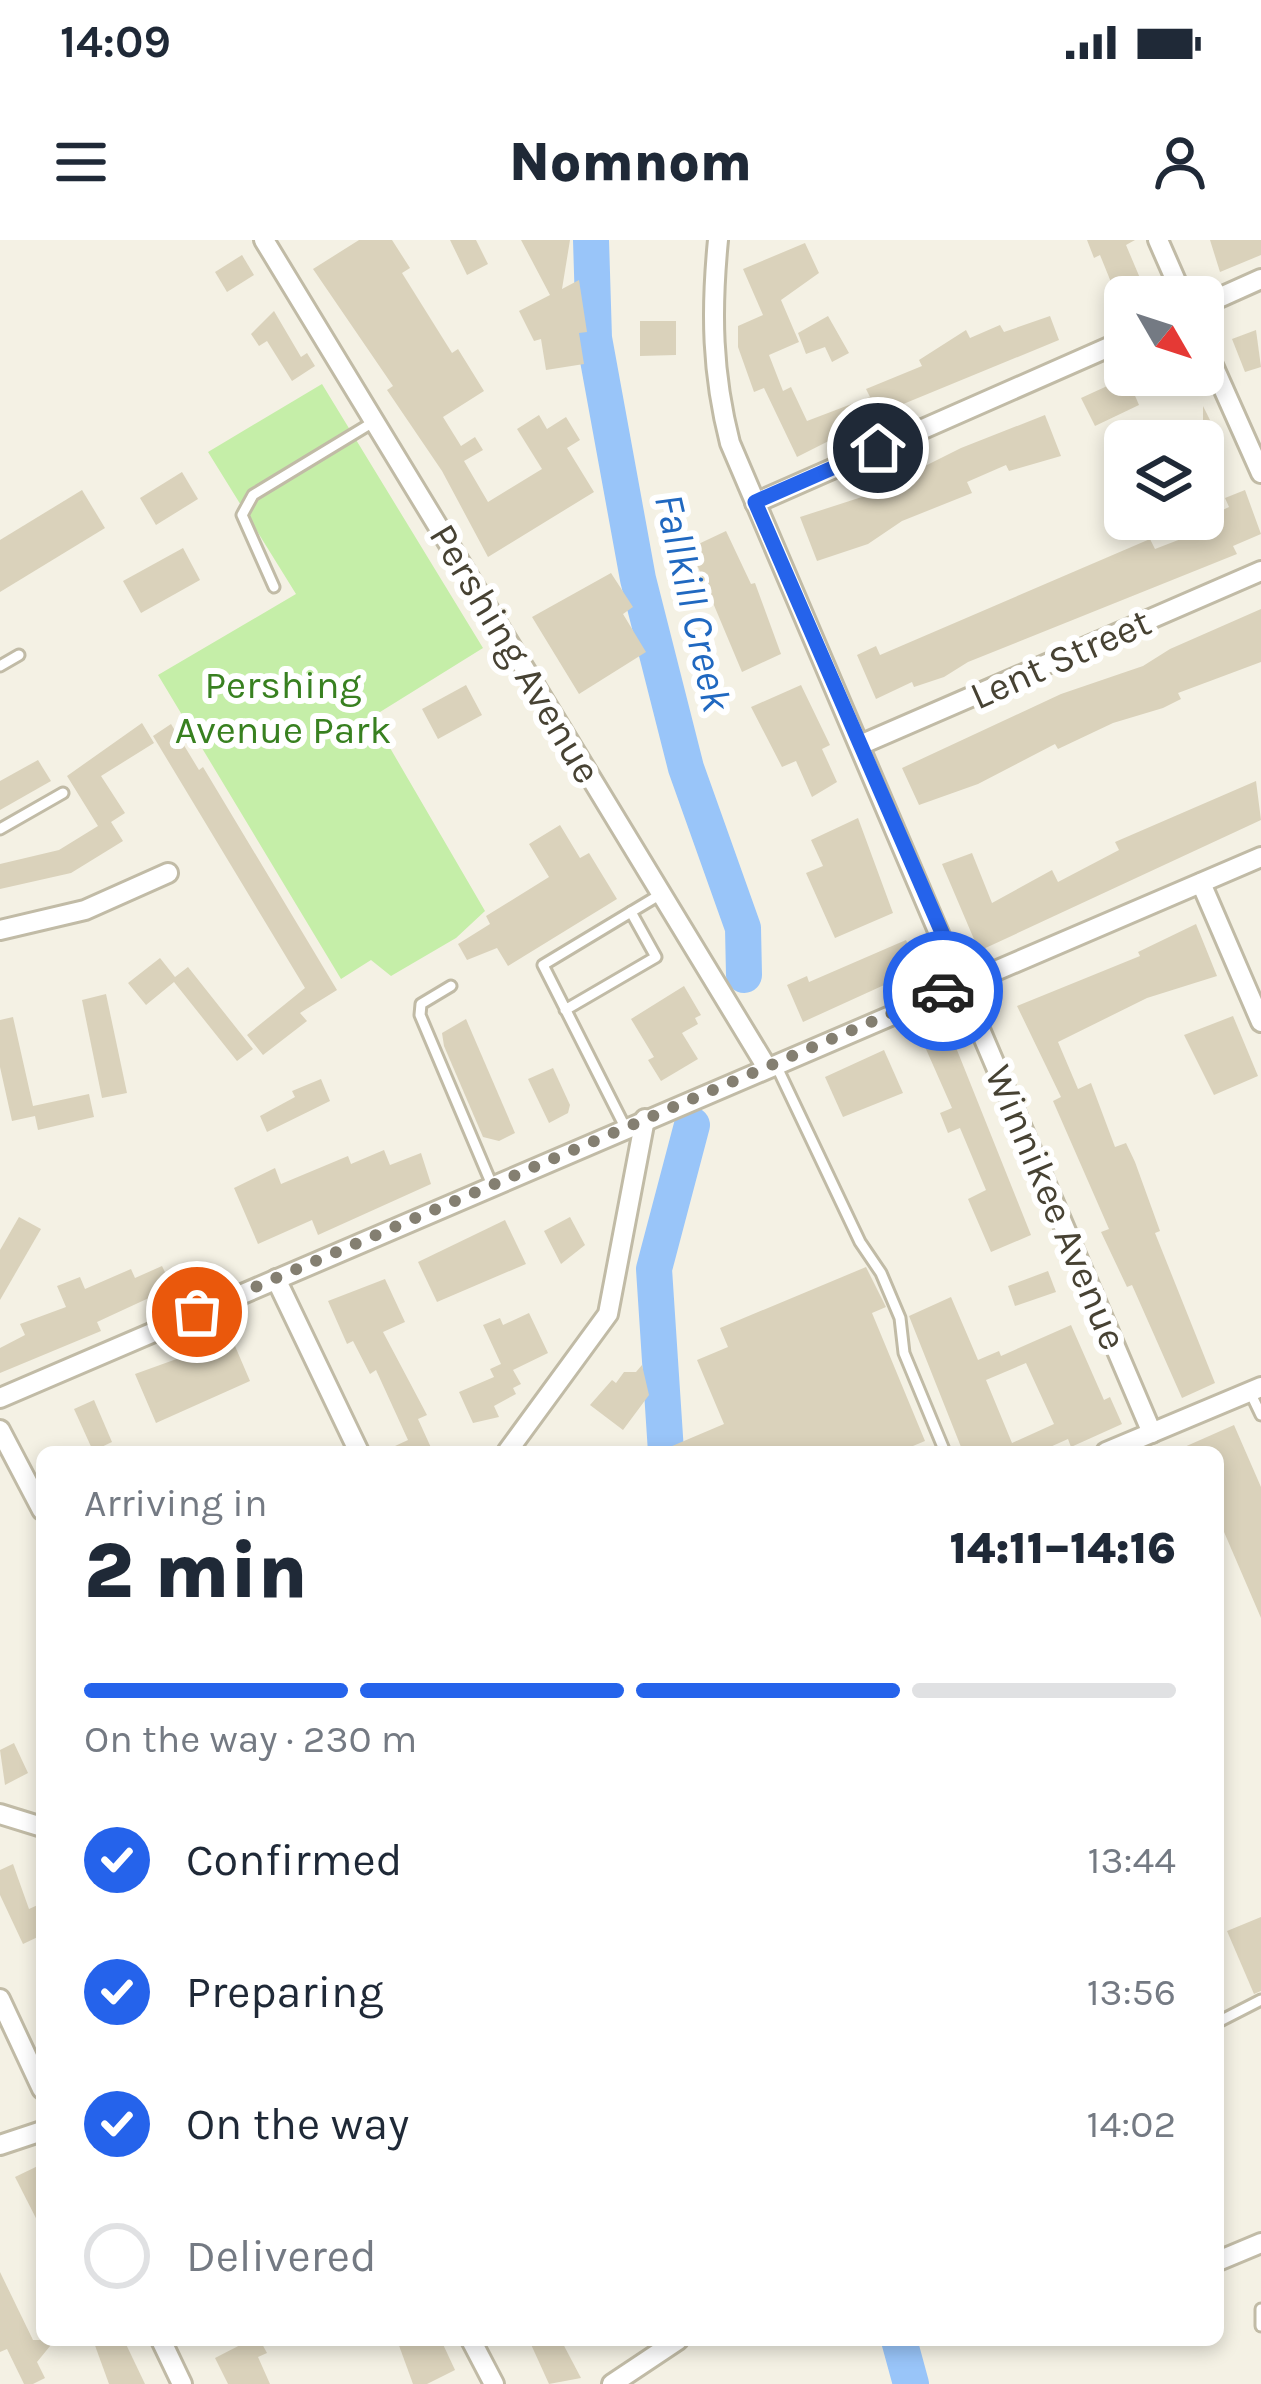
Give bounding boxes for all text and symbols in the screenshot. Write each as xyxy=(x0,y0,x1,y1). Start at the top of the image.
text: 14:09 xyxy=(60,16,171,68)
icon: menu xyxy=(48,129,114,195)
icon: person xyxy=(1147,129,1213,195)
text: Nomnom xyxy=(509,130,752,194)
north arrow xyxy=(1104,276,1224,396)
map controls xyxy=(1104,276,1224,540)
pin xyxy=(827,397,929,499)
icon: home xyxy=(845,415,911,481)
button: layers xyxy=(1104,420,1224,540)
water label: Fallkill Creek xyxy=(644,489,742,717)
street label: Pershing Avenue xyxy=(420,515,611,792)
street label: Lent Street xyxy=(963,599,1158,719)
park label: Pershing Avenue Park xyxy=(175,662,391,753)
courier xyxy=(883,931,1003,1051)
icon: car xyxy=(910,958,976,1024)
street label: Winnikee Avenue xyxy=(975,1058,1137,1357)
pin xyxy=(146,1261,248,1363)
icon: bag xyxy=(164,1279,230,1345)
text: Arriving in xyxy=(84,1480,267,1526)
text: 14:11–14:16 xyxy=(950,1522,1176,1574)
text: 2 min xyxy=(84,1525,308,1617)
text: On the way · 230 m xyxy=(84,1716,417,1762)
icon: check xyxy=(84,1827,150,1893)
text: Confirmed xyxy=(186,1834,402,1886)
text: 13:44 xyxy=(1088,1837,1176,1883)
icon: check xyxy=(84,1959,150,2025)
text: Preparing xyxy=(186,1966,384,2018)
text: 13:56 xyxy=(1087,1969,1176,2015)
icon: check xyxy=(84,2091,150,2157)
text: On the way xyxy=(186,2098,409,2150)
text: 14:02 xyxy=(1087,2101,1176,2147)
text: Delivered xyxy=(186,2230,377,2282)

